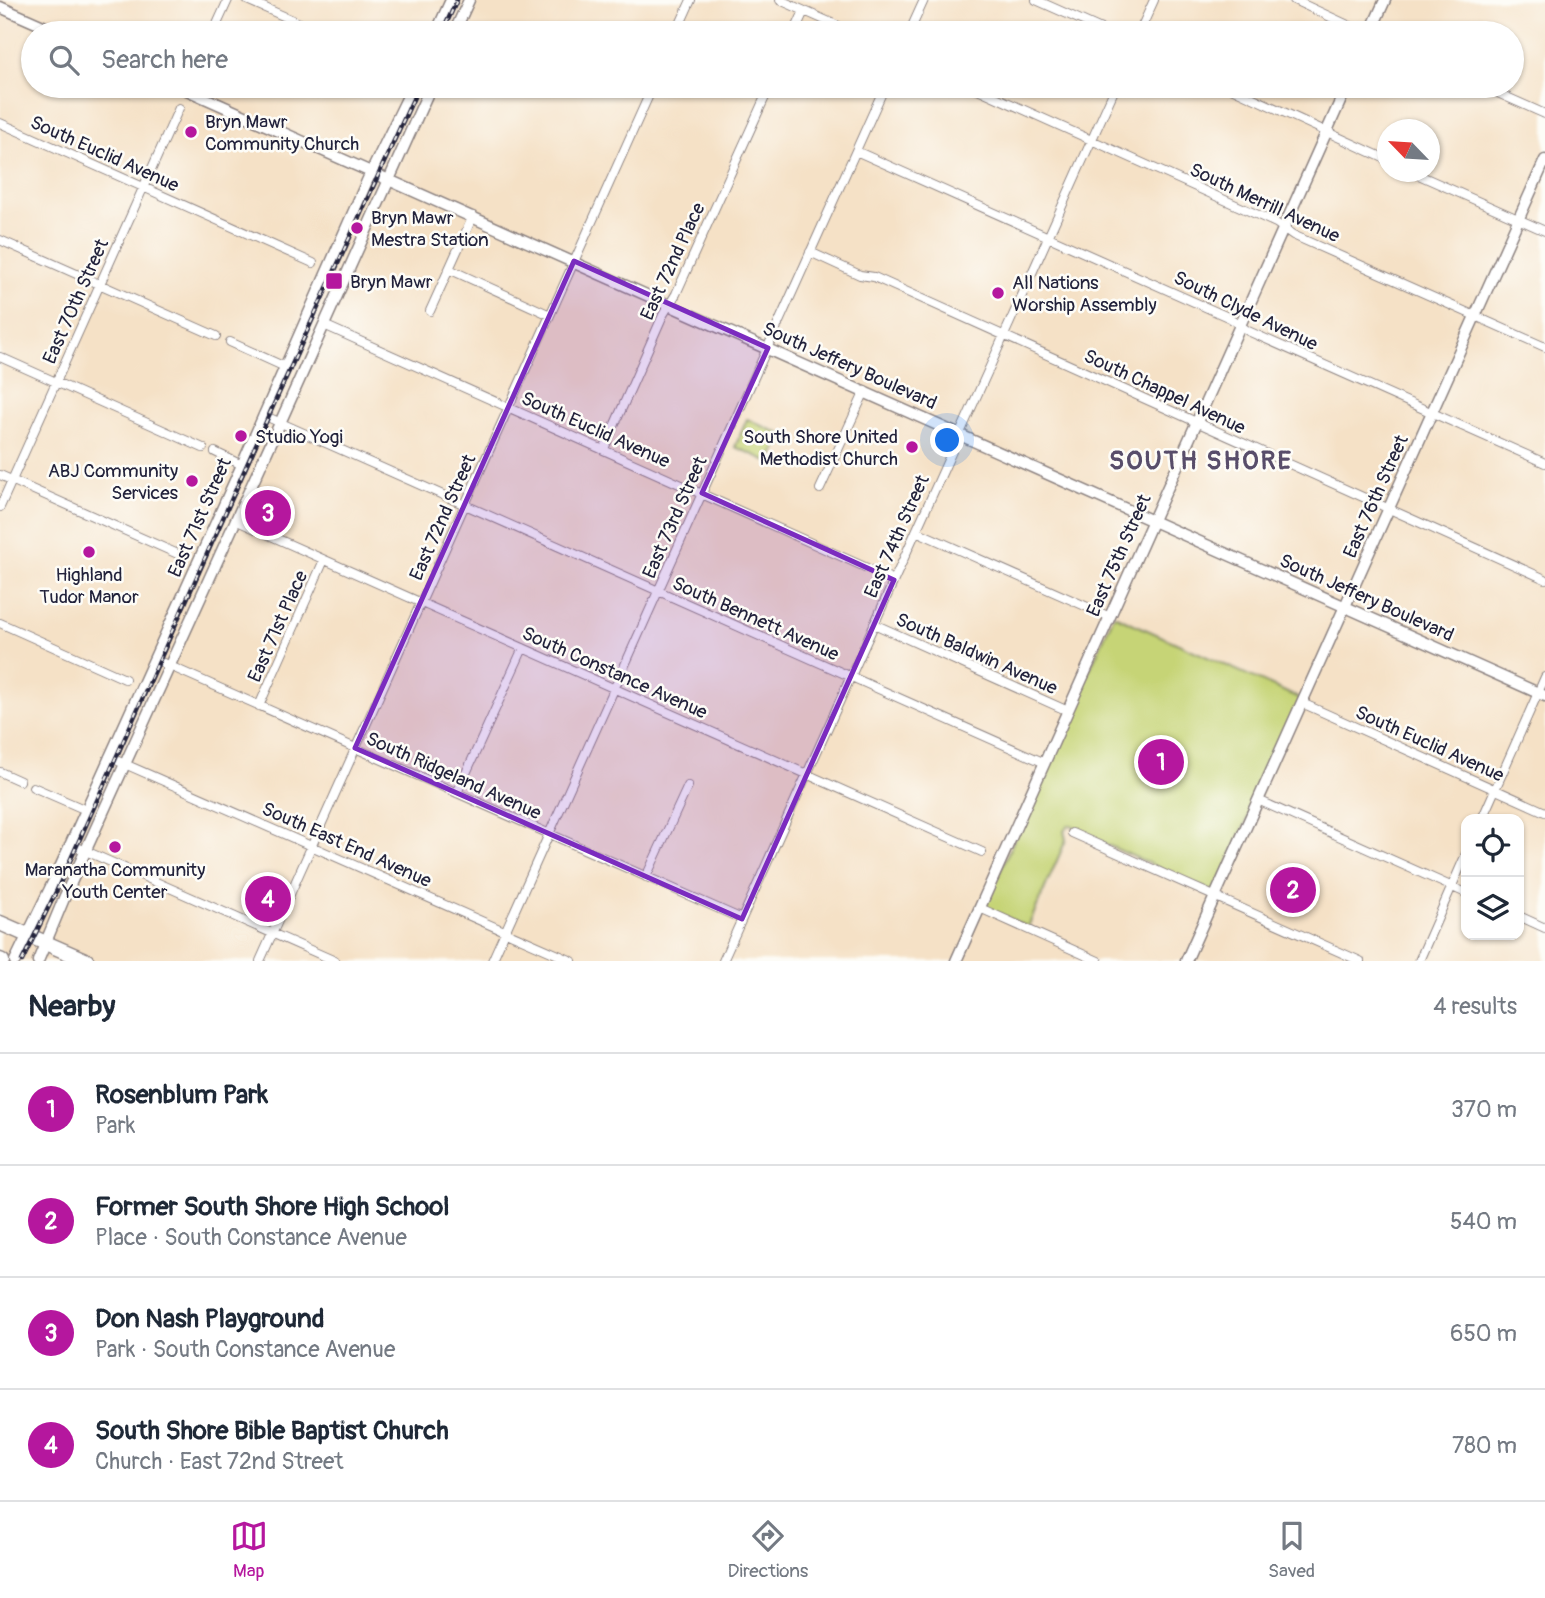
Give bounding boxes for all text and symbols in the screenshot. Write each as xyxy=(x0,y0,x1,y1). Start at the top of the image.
search box xyxy=(21,21,1524,98)
icon: search xyxy=(45,41,83,79)
text: Search here xyxy=(101,44,228,76)
street label: South Euclid Avenue xyxy=(26,110,183,198)
place label: Bryn Mawr Community Church xyxy=(205,110,359,156)
north arrow xyxy=(1377,119,1440,182)
marker: Bryn Mawr Community Church xyxy=(183,124,199,140)
street label: South Merrill Avenue xyxy=(1186,158,1344,249)
street label: East 72nd Place xyxy=(635,198,711,324)
place label: Bryn Mawr Mestra Station xyxy=(371,206,489,252)
marker: Bryn Mawr Mestra Station xyxy=(349,220,365,236)
street label: East 70th Street xyxy=(38,235,114,368)
street label: South Clyde Avenue xyxy=(1170,266,1322,356)
place label: Bryn Mawr xyxy=(350,270,433,294)
marker: Bryn Mawr xyxy=(324,271,344,291)
place label: All Nations Worship Assembly xyxy=(1012,271,1157,317)
marker: All Nations Worship Assembly xyxy=(990,285,1006,301)
street label: South Jeffery Boulevard xyxy=(759,317,940,415)
street label: South Chappel Avenue xyxy=(1080,344,1250,440)
street label: South Euclid Avenue xyxy=(517,386,674,474)
your location xyxy=(930,423,964,457)
place label: Studio Yogi xyxy=(255,425,343,449)
place label: South Shore United Methodist Church xyxy=(743,425,898,471)
marker: Studio Yogi xyxy=(233,428,249,444)
street label: East 76th Street xyxy=(1338,431,1414,562)
marker: South Shore United Methodist Church xyxy=(904,439,920,455)
district label: SOUTH SHORE xyxy=(1109,445,1293,477)
street label: East 72nd Street xyxy=(404,450,482,584)
street label: East 73rd Street xyxy=(637,452,713,582)
street label: East 71st Street xyxy=(163,454,237,581)
place label: ABJ Community Services xyxy=(48,459,179,505)
street label: East 74th Street xyxy=(859,471,935,602)
marker: ABJ Community Services xyxy=(184,473,200,489)
pin: 3 xyxy=(245,487,291,539)
street label: East 75th Street xyxy=(1081,490,1157,620)
marker: Highland Tudor Manor xyxy=(81,544,97,560)
street label: South Jeffery Boulevard xyxy=(1276,549,1457,647)
place label: Highland Tudor Manor xyxy=(39,563,139,609)
street label: East 71st Place xyxy=(243,566,313,686)
street label: South Bennett Avenue xyxy=(668,571,843,667)
street label: South Baldwin Avenue xyxy=(892,608,1062,701)
street label: South Constance Avenue xyxy=(518,621,712,725)
street label: South Euclid Avenue xyxy=(1351,700,1508,788)
street label: South Ridgeland Avenue xyxy=(362,726,546,826)
pin: 1 xyxy=(1138,736,1184,788)
street label: South East End Avenue xyxy=(258,797,436,893)
map controls xyxy=(1461,814,1524,940)
button: locate xyxy=(1461,814,1524,877)
marker: Maranatha Community Youth Center xyxy=(107,839,123,855)
place label: Maranatha Community Youth Center xyxy=(25,858,205,904)
pin: 2 xyxy=(1270,864,1316,916)
pin: 4 xyxy=(245,873,291,925)
button: layers xyxy=(1461,877,1524,940)
text: Nearby xyxy=(28,988,115,1025)
text: 4 results xyxy=(1433,992,1517,1021)
text: Rosenblum Park xyxy=(95,1079,268,1111)
text: 1 xyxy=(47,1095,56,1124)
text: 370 m xyxy=(1451,1095,1517,1124)
text: Park xyxy=(95,1111,135,1140)
text: Former South Shore High School xyxy=(95,1191,449,1223)
text: 2 xyxy=(45,1207,57,1236)
text: 540 m xyxy=(1450,1207,1517,1236)
text: Place · South Constance Avenue xyxy=(95,1223,407,1252)
text: Don Nash Playground xyxy=(95,1303,325,1335)
text: 3 xyxy=(45,1319,57,1348)
text: 650 m xyxy=(1450,1319,1517,1348)
text: Park · South Constance Avenue xyxy=(95,1335,395,1364)
text: South Shore Bible Baptist Church xyxy=(95,1415,449,1447)
text: 4 xyxy=(44,1431,58,1460)
text: 780 m xyxy=(1452,1431,1517,1460)
text: Church · East 72nd Street xyxy=(95,1447,344,1476)
tab: Map xyxy=(230,1517,268,1583)
tab: Directions xyxy=(728,1517,808,1583)
tab: Saved xyxy=(1268,1517,1315,1583)

